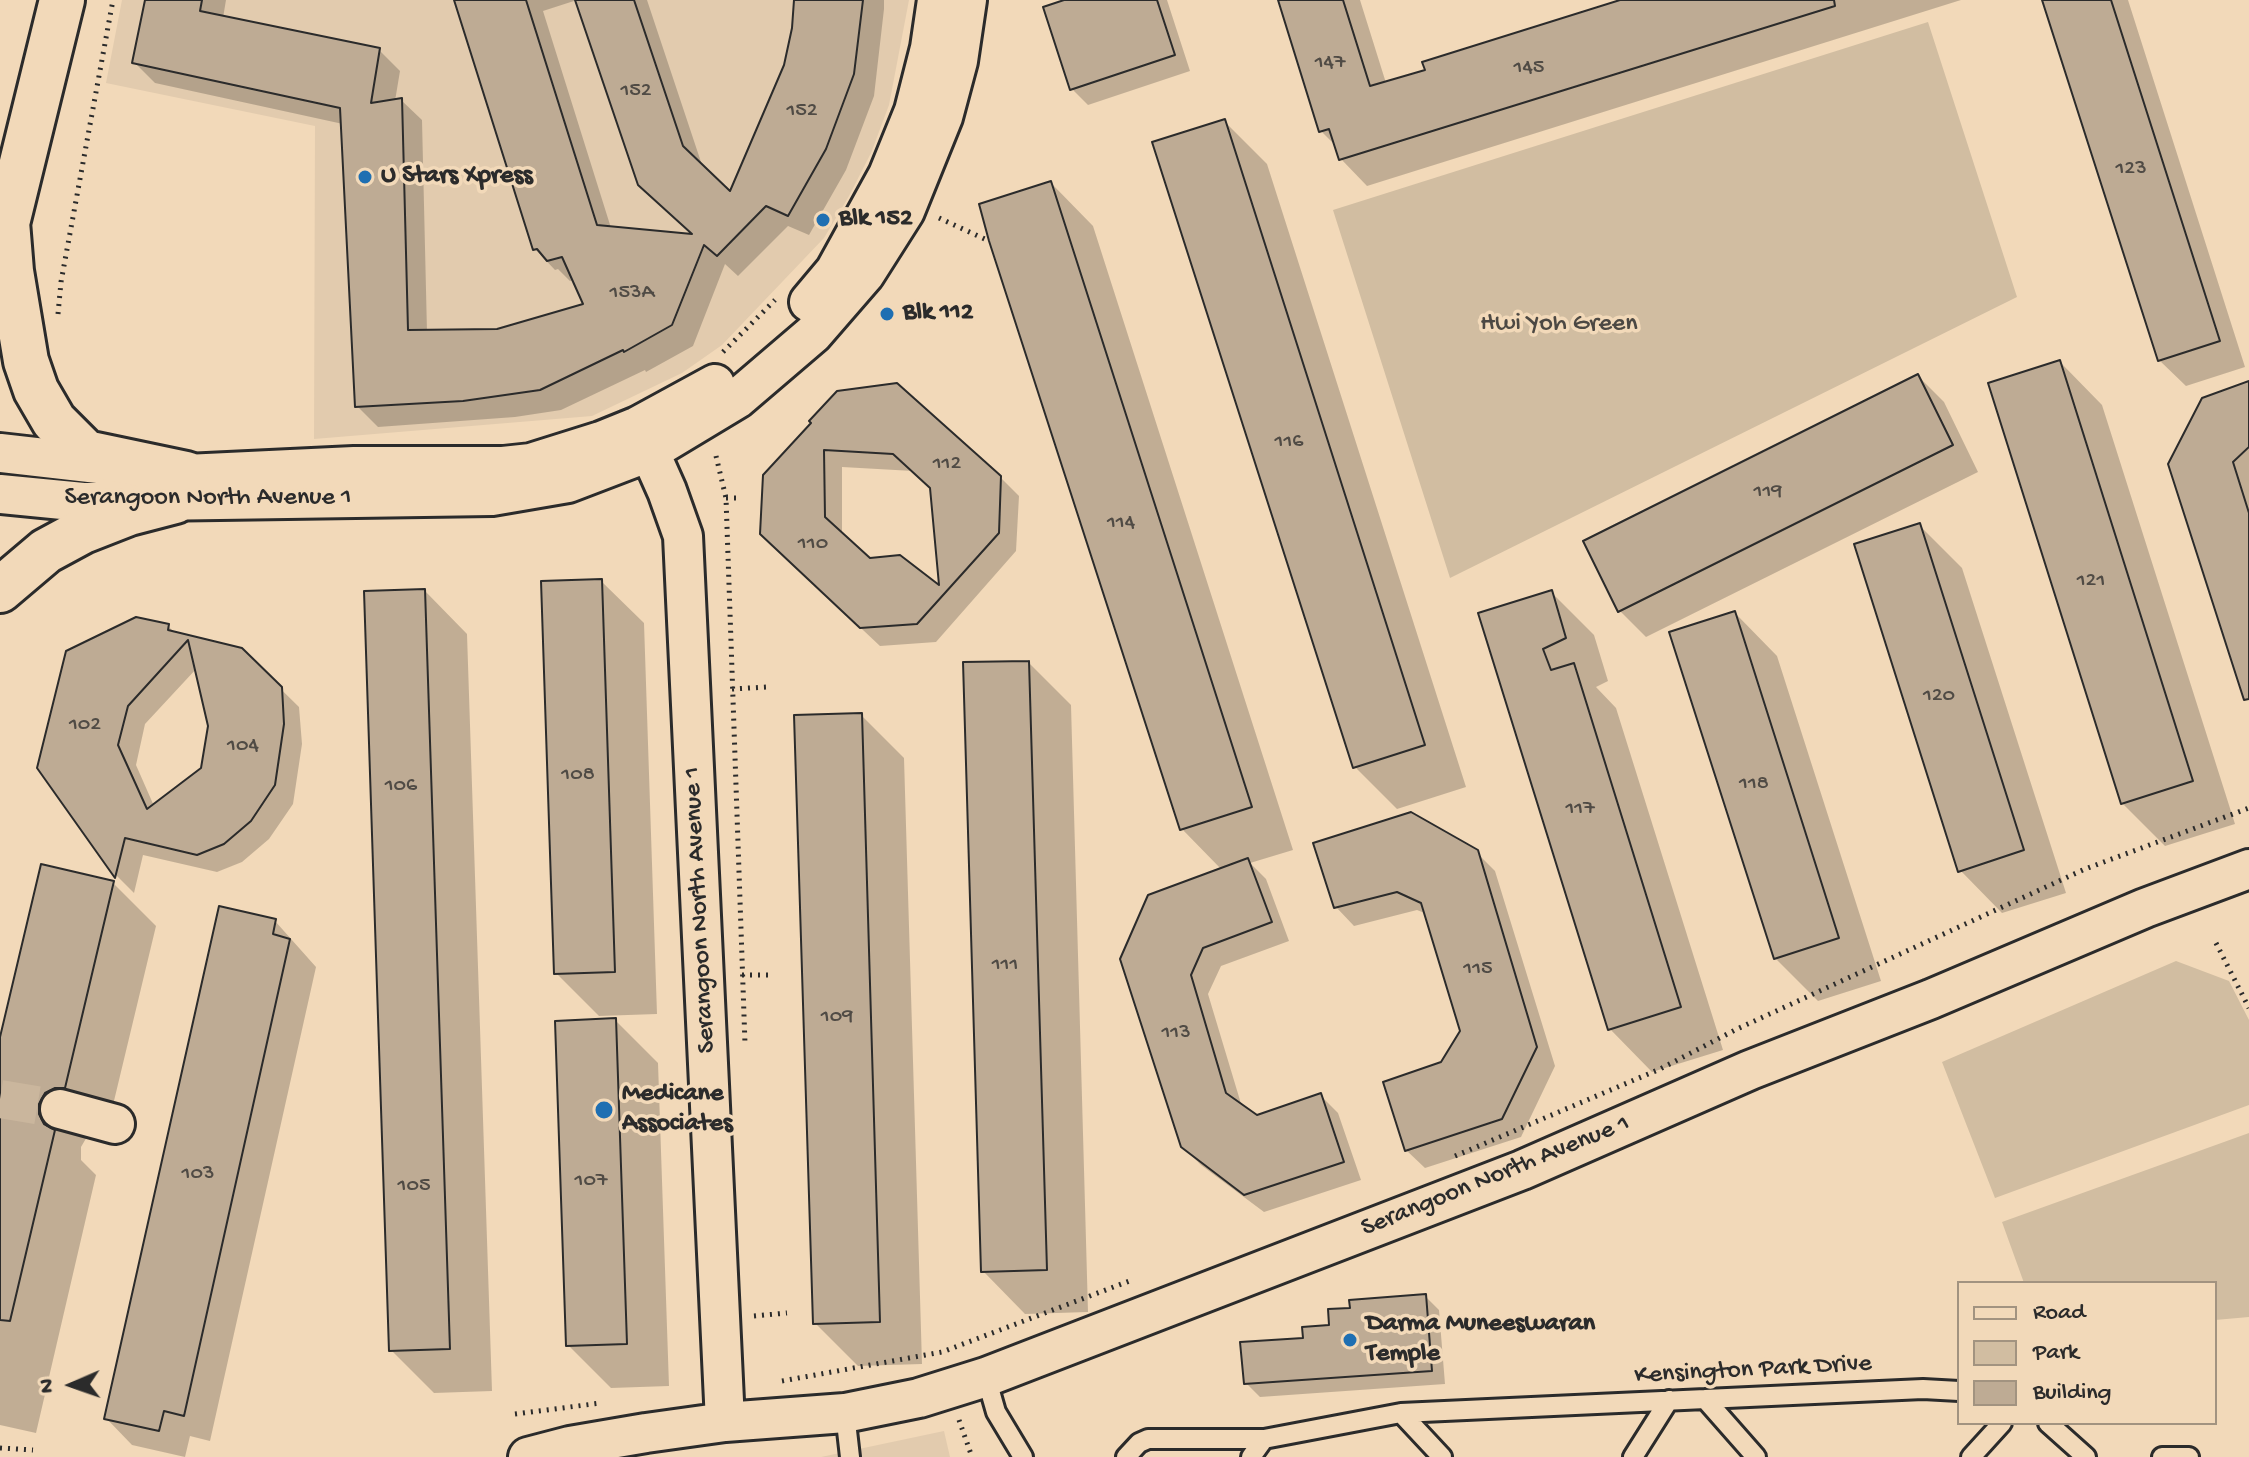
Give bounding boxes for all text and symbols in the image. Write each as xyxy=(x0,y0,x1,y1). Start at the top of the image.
house number: 147 xyxy=(1315,51,1345,77)
house number: 145 xyxy=(1514,56,1544,82)
house number: 152 xyxy=(620,79,652,105)
house number: 152 xyxy=(786,99,818,125)
house number: 123 xyxy=(2115,157,2147,183)
place label: U Stars Xpress xyxy=(381,161,533,193)
marker: U Stars Xpress xyxy=(356,168,374,186)
place label: Blk 152 xyxy=(839,204,913,236)
marker: Blk 152 xyxy=(814,211,832,229)
house number: 153A xyxy=(610,281,654,307)
place label: Blk 112 xyxy=(903,298,974,330)
marker: Blk 112 xyxy=(878,305,896,323)
park label: Hwi Yoh Green xyxy=(1480,309,1638,341)
house number: 116 xyxy=(1275,430,1303,456)
house number: 112 xyxy=(933,452,961,478)
house number: 119 xyxy=(1754,480,1782,506)
street label: Serangoon North Avenue 1 xyxy=(64,483,352,515)
house number: 114 xyxy=(1107,511,1135,537)
house number: 110 xyxy=(798,532,828,558)
house number: 121 xyxy=(2077,569,2105,595)
house number: 120 xyxy=(1923,684,1955,710)
house number: 102 xyxy=(69,713,101,739)
house number: 104 xyxy=(227,734,259,760)
house number: 108 xyxy=(561,763,595,789)
street label: Serangoon North Avenue 1 xyxy=(678,766,724,1054)
house number: 118 xyxy=(1739,772,1769,798)
house number: 106 xyxy=(385,774,417,800)
house number: 117 xyxy=(1565,797,1595,823)
house number: 111 xyxy=(992,953,1018,979)
house number: 115 xyxy=(1463,957,1493,983)
house number: 109 xyxy=(821,1005,853,1031)
house number: 113 xyxy=(1161,1021,1191,1047)
place label: Medicane Associates xyxy=(622,1079,732,1140)
marker: Medicane Associates xyxy=(593,1099,615,1121)
street label: Serangoon North Avenue 1 xyxy=(1357,1109,1635,1245)
house number: 103 xyxy=(182,1162,214,1188)
house number: 107 xyxy=(575,1169,607,1195)
house number: 105 xyxy=(398,1174,430,1200)
legend xyxy=(1957,1281,2217,1425)
text: Road xyxy=(2033,1299,2085,1328)
place label: Darma Muneeswaran Temple xyxy=(1366,1309,1595,1370)
marker: Darma Muneeswaran Temple xyxy=(1341,1331,1359,1349)
text: Park xyxy=(2033,1339,2079,1368)
north arrow xyxy=(32,1345,112,1425)
street label: Kensington Park Drive xyxy=(1634,1349,1872,1393)
text: N xyxy=(35,1378,61,1393)
text: Building xyxy=(2033,1379,2111,1408)

